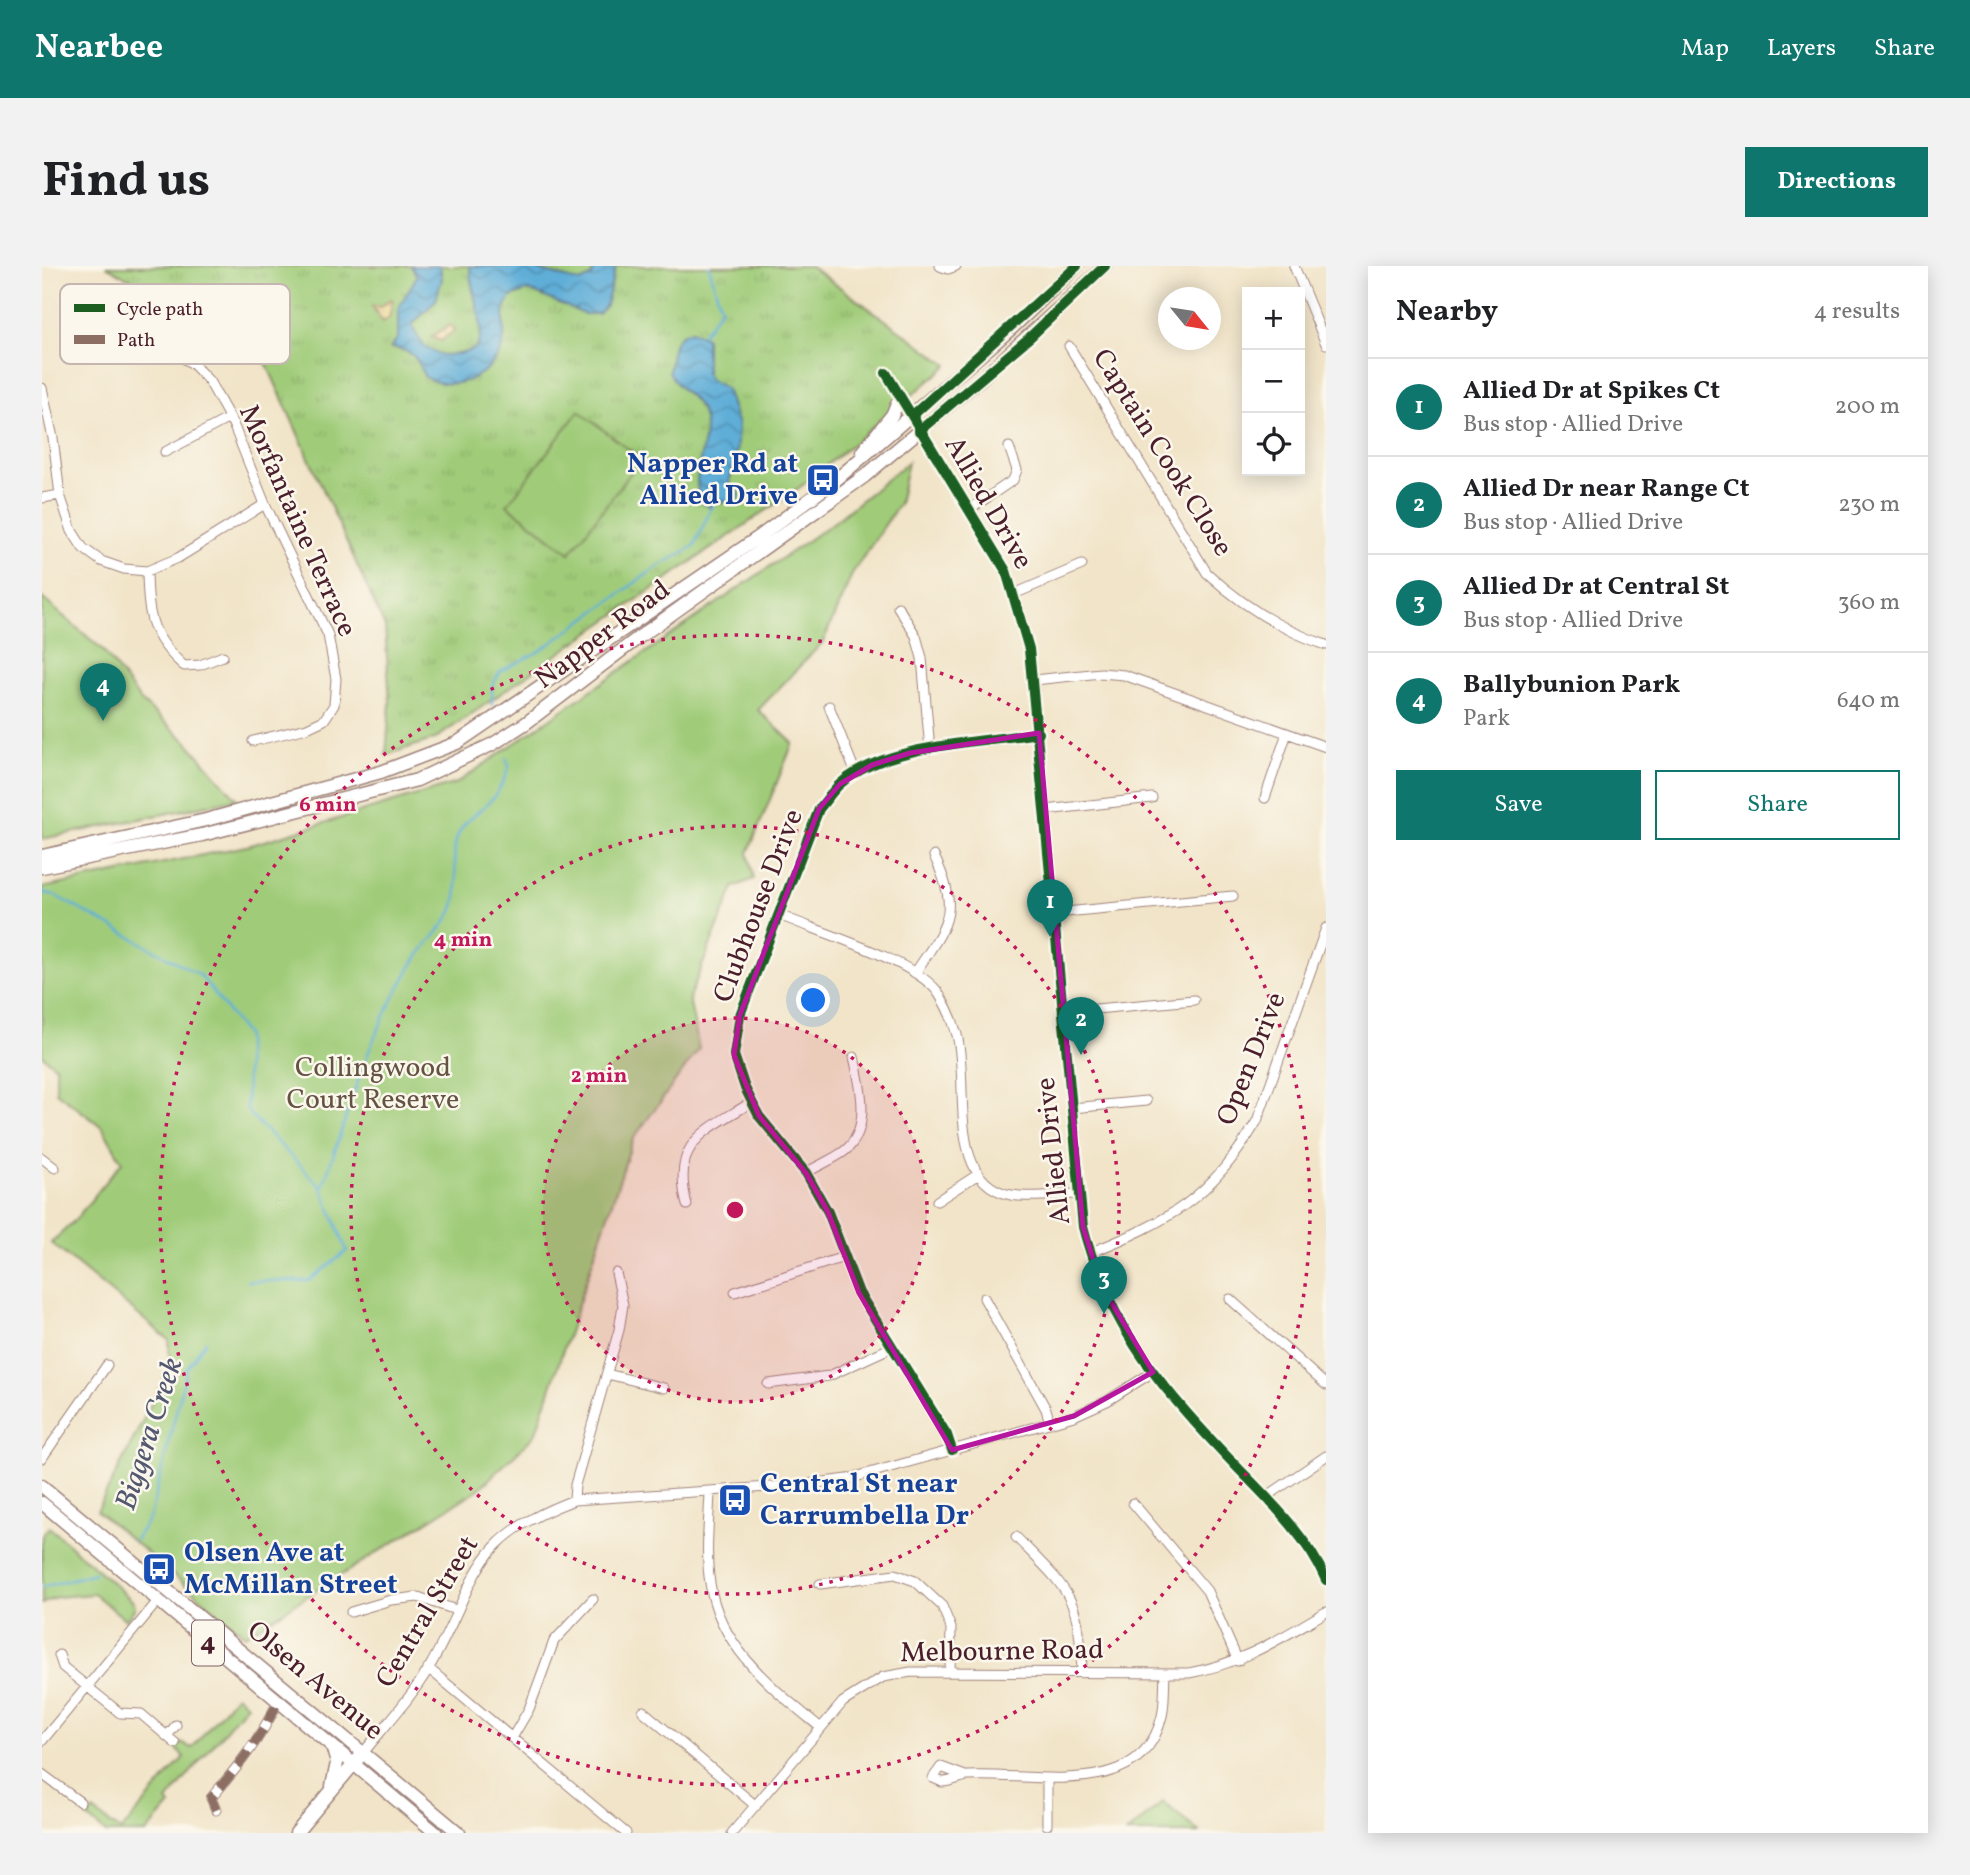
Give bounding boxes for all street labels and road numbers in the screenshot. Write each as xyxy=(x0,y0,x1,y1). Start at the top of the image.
street label: Captain Cook Close xyxy=(1082,342,1242,564)
street label: Morfantaine Terrace xyxy=(228,399,366,643)
street label: Allied Drive xyxy=(934,429,1042,577)
street label: Napper Road xyxy=(527,571,679,699)
street label: Clubhouse Drive xyxy=(704,804,814,1008)
street label: Open Drive xyxy=(1208,987,1296,1131)
street label: Allied Drive xyxy=(1027,1075,1081,1227)
street label: Central Street xyxy=(367,1529,489,1695)
street label: Olsen Avenue xyxy=(238,1612,392,1750)
road number: 4 xyxy=(192,1620,224,1666)
street label: Melbourne Road xyxy=(900,1631,1104,1673)

